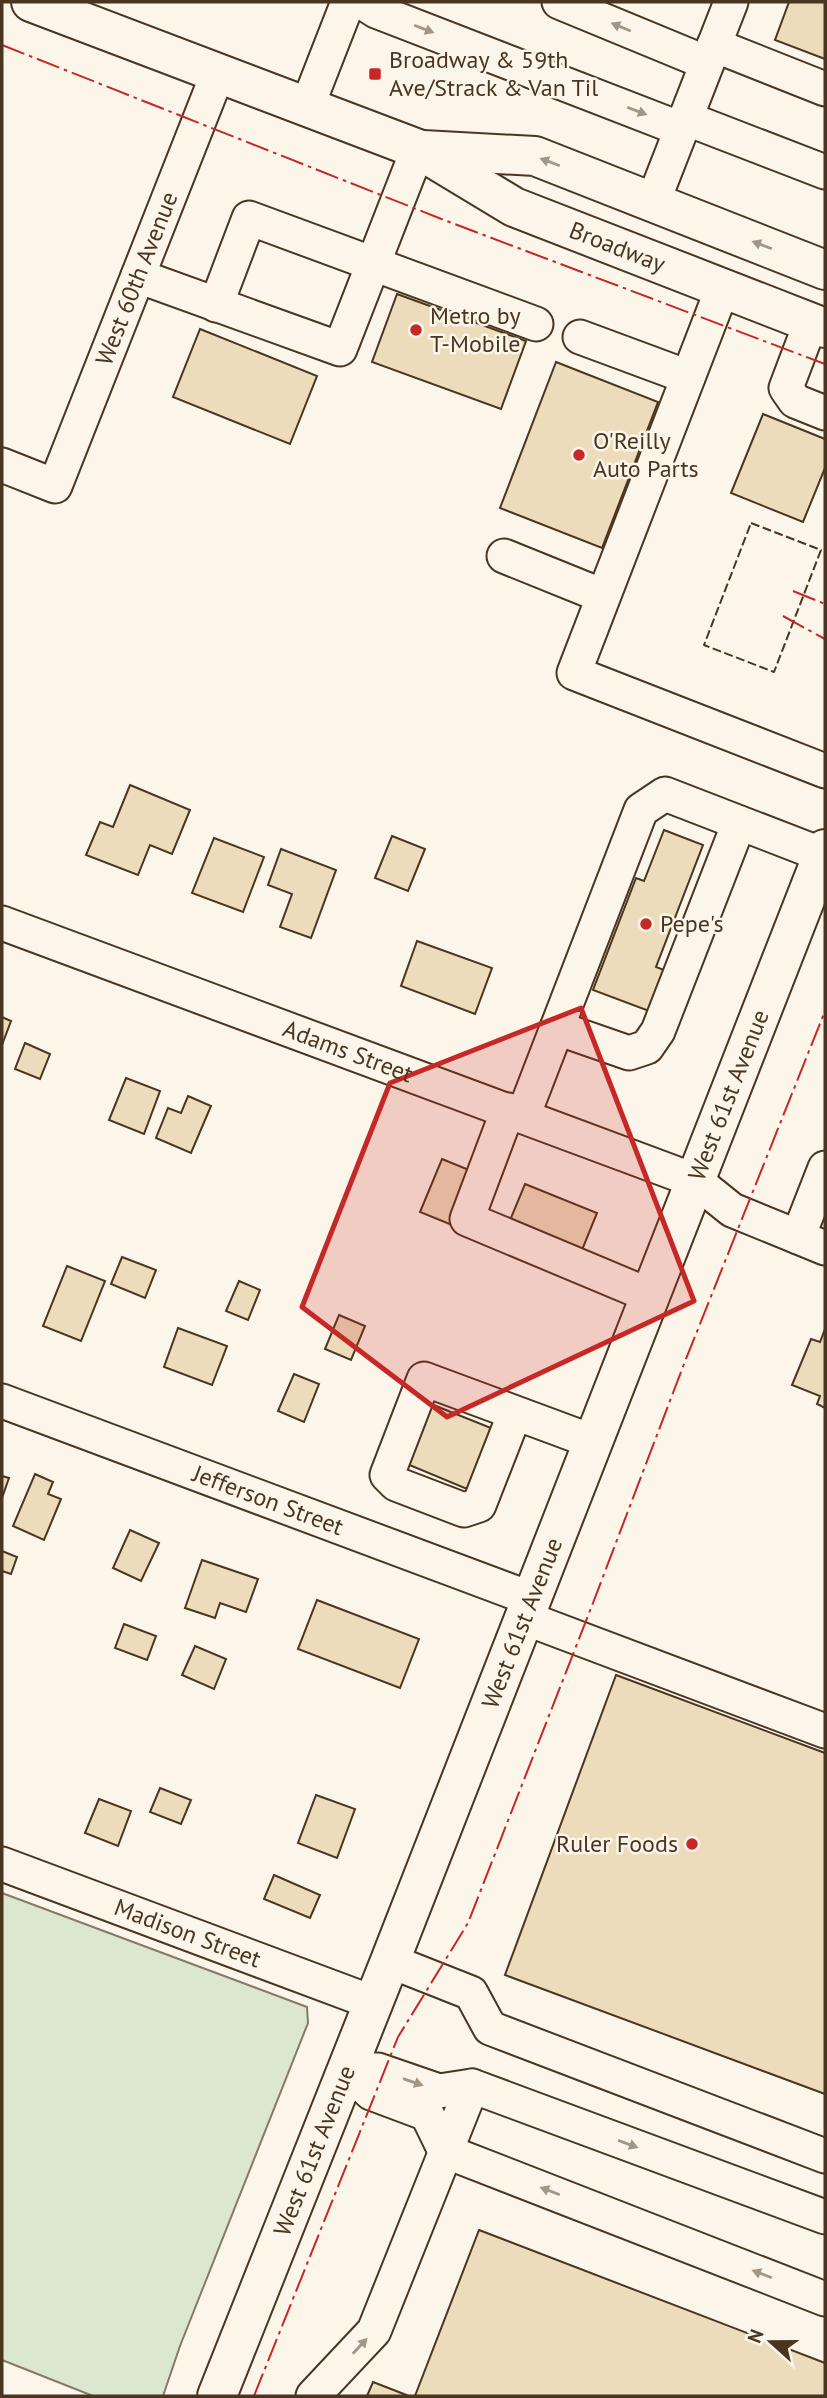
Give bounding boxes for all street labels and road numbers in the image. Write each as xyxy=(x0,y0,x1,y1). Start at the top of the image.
street label: West 60th Avenue xyxy=(88,187,185,370)
street label: Broadway xyxy=(565,214,670,279)
street label: West 61st Avenue xyxy=(681,1005,776,1185)
street label: Adams Street xyxy=(279,1013,417,1089)
street label: Jefferson Street xyxy=(188,1457,348,1542)
street label: West 61st Avenue xyxy=(474,1533,569,1713)
street label: Madison Street xyxy=(110,1891,265,1974)
street label: West 61st Avenue xyxy=(266,2061,362,2240)

